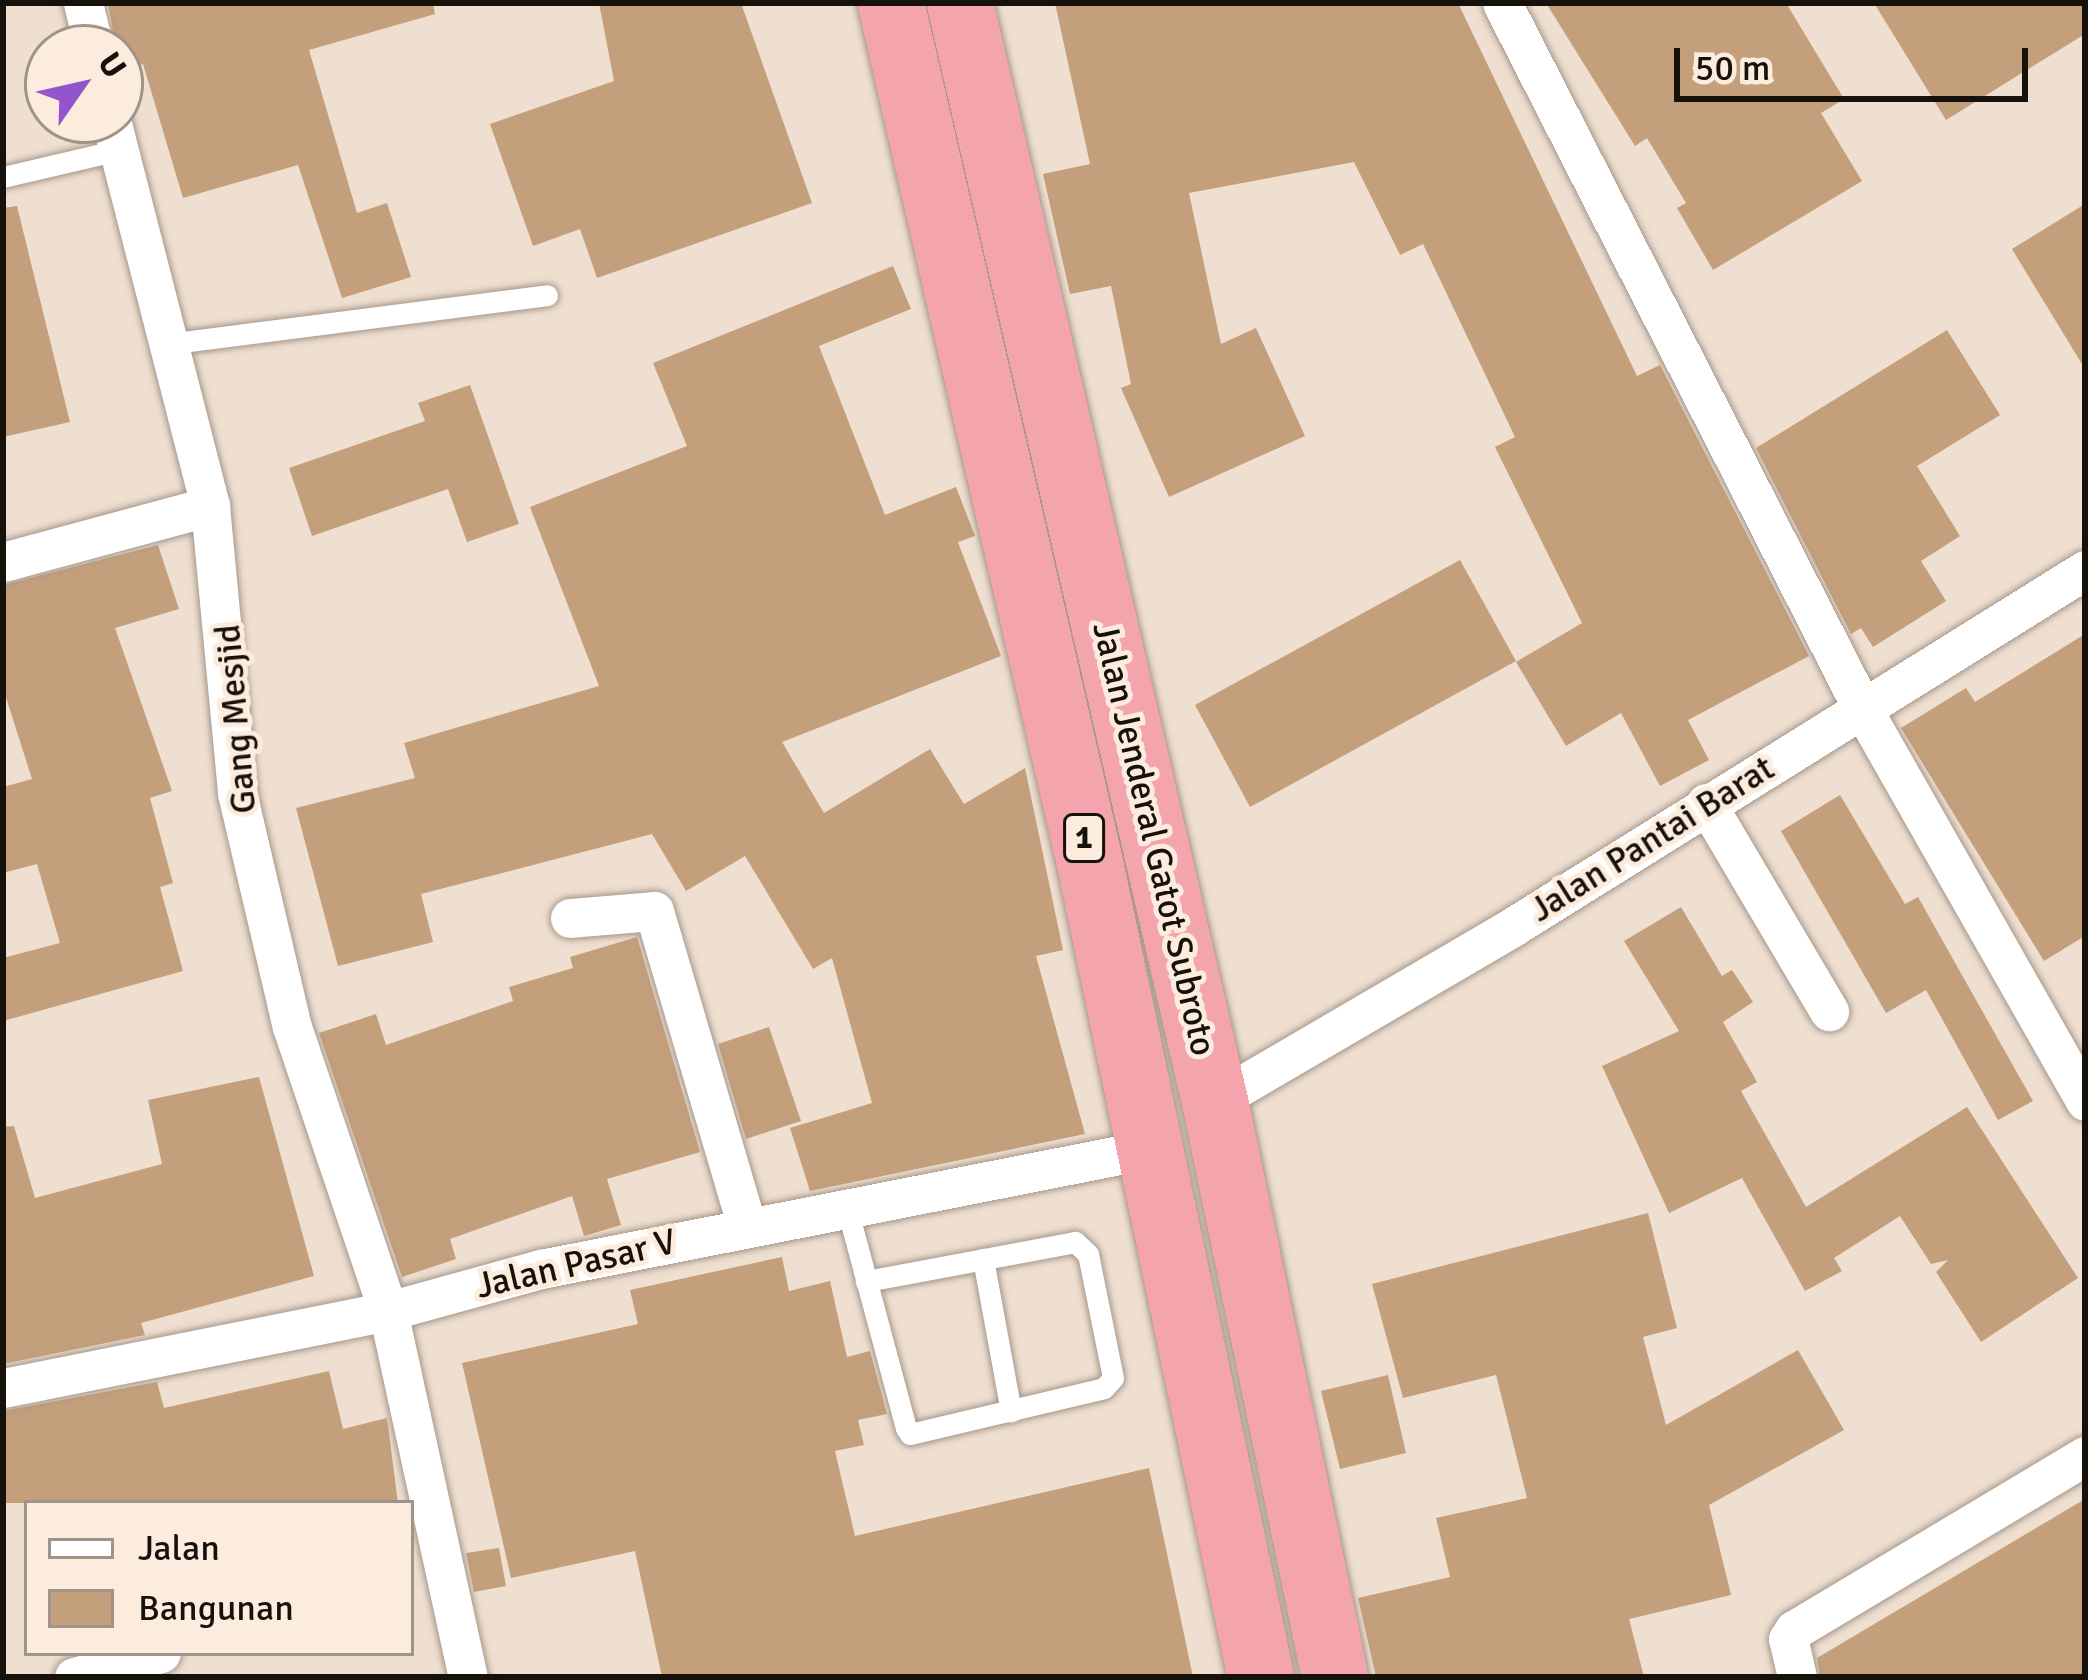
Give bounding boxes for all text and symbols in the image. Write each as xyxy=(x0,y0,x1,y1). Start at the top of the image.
north arrow xyxy=(24,24,144,144)
scale bar xyxy=(1680,24,2034,98)
text: U xyxy=(89,45,135,86)
text: 50 m xyxy=(1695,46,1771,91)
street label: Jalan Jenderal Gatot Subroto xyxy=(1083,618,1225,1060)
street label: Gang Mesjid xyxy=(206,623,266,815)
street label: Jalan Pantai Barat xyxy=(1522,747,1782,931)
road number: 1 xyxy=(1063,811,1105,865)
street label: Jalan Pasar V xyxy=(472,1220,680,1308)
legend xyxy=(24,1500,414,1656)
text: Jalan xyxy=(138,1526,220,1571)
text: Bangunan xyxy=(138,1586,294,1631)

